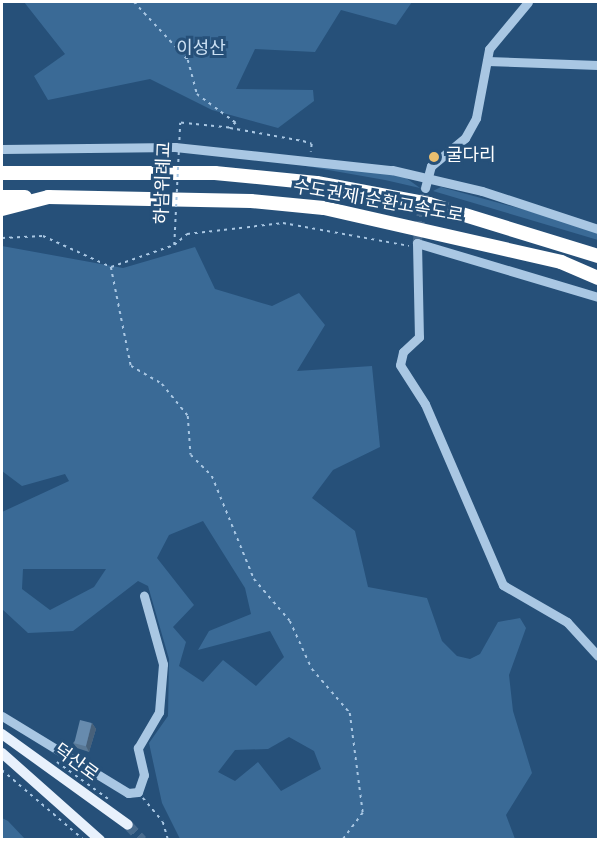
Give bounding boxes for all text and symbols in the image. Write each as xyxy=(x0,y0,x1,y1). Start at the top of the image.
park label: 이성산 xyxy=(176,39,226,61)
street label: 하남위례교 xyxy=(153,141,177,225)
place label: 굴다리 xyxy=(446,146,496,168)
marker: 굴다리 xyxy=(427,150,441,164)
street label: 수도권제1순환고속도로 xyxy=(291,177,465,229)
street label: 덕산로 xyxy=(49,741,101,787)

